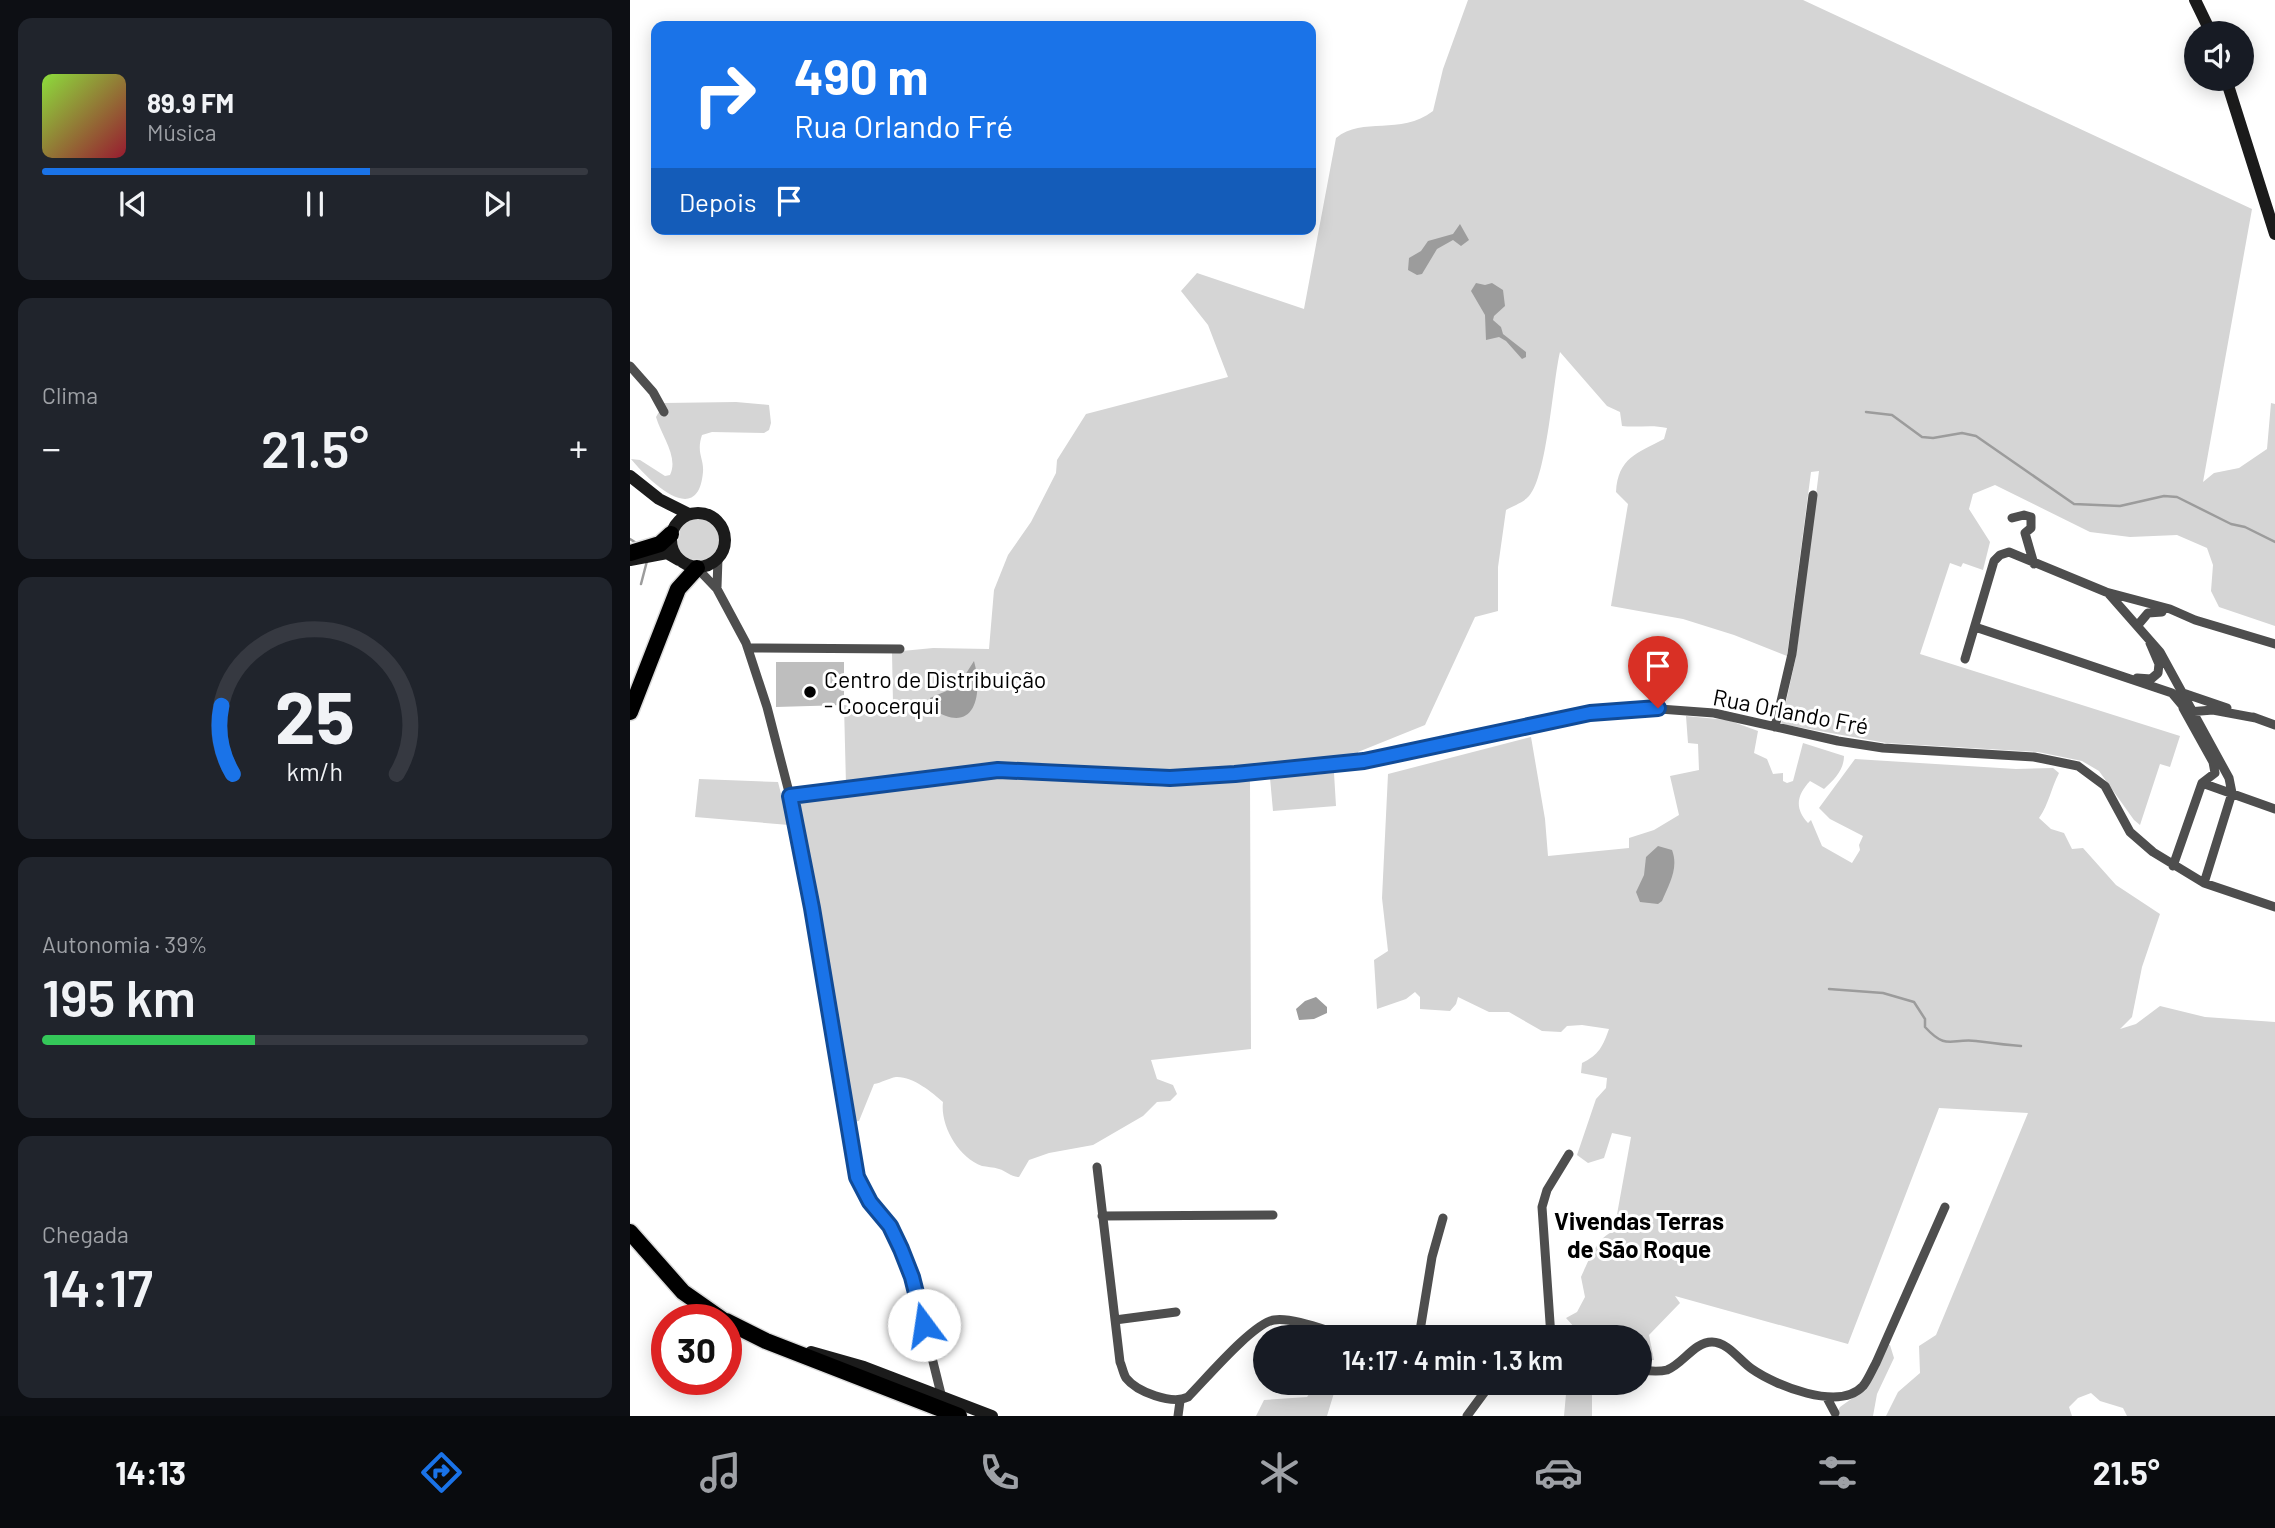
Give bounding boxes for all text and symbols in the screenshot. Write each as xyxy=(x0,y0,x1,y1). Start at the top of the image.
map controls xyxy=(2184,21,2254,91)
button: sound xyxy=(2184,21,2254,91)
text: 490 m xyxy=(794,46,928,105)
icon: right xyxy=(679,49,770,140)
text: 89.9 FM xyxy=(147,87,234,118)
text: Rua Orlando Fré xyxy=(794,106,1013,144)
text: Música xyxy=(147,118,216,146)
icon: arrive xyxy=(770,182,808,220)
icon: previous xyxy=(114,185,152,223)
icon: pause xyxy=(296,185,334,223)
icon: next xyxy=(478,185,516,223)
text: Depois xyxy=(679,186,756,217)
text: Clima xyxy=(42,381,98,409)
text: 21.5° xyxy=(261,416,369,478)
text: − xyxy=(42,424,61,470)
text: + xyxy=(569,424,588,470)
pin xyxy=(1628,636,1688,708)
icon: arrive xyxy=(1639,647,1677,685)
place label: Centro de Distribuição - Coocerqui xyxy=(824,665,1046,719)
text: 25 xyxy=(275,671,355,759)
street label: Rua Orlando Fré xyxy=(1711,682,1871,740)
marker: Centro de Distribuição - Coocerqui xyxy=(802,684,818,700)
text: km/h xyxy=(287,756,343,786)
text: Autonomia · 39% xyxy=(42,930,208,958)
text: 195 km xyxy=(42,965,196,1027)
district label: Vivendas Terras de São Roque xyxy=(1554,1206,1724,1263)
text: Chegada xyxy=(42,1220,129,1248)
text: 14:17 xyxy=(42,1255,153,1317)
position arrow xyxy=(887,1288,961,1362)
speed limit sign: 30 xyxy=(651,1304,742,1395)
text: 14:17 · 4 min · 1.3 km xyxy=(1342,1344,1563,1375)
icon: directions xyxy=(417,1448,466,1497)
icon: music xyxy=(696,1448,745,1497)
icon: phone xyxy=(975,1448,1024,1497)
icon: climate xyxy=(1255,1448,1304,1497)
icon: car xyxy=(1534,1448,1583,1497)
icon: filters xyxy=(1813,1448,1862,1497)
text: 14:13 xyxy=(115,1453,186,1491)
text: 21.5° xyxy=(2093,1453,2160,1491)

